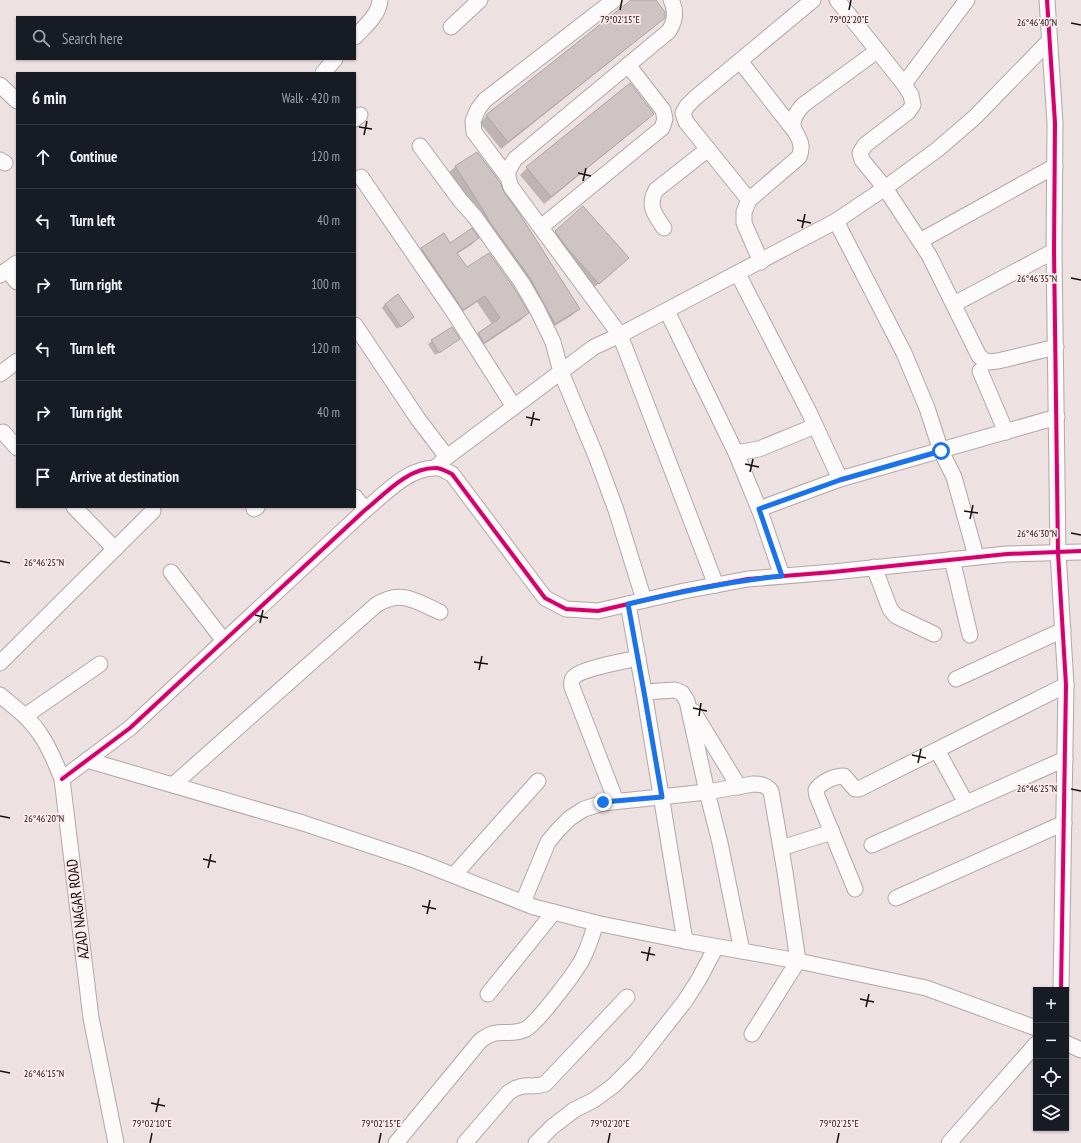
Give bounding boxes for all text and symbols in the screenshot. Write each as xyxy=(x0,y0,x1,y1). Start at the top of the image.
text: 79°02'15"E xyxy=(600,13,640,26)
text: 79°02'20"E xyxy=(829,13,869,26)
search box xyxy=(16,16,356,60)
text: 26°46'40"N xyxy=(1017,16,1057,29)
icon: search xyxy=(30,27,52,49)
text: Search here xyxy=(62,29,123,48)
text: 6 min xyxy=(32,87,66,109)
text: Walk · 420 m xyxy=(282,90,340,107)
icon: ahead xyxy=(32,146,54,168)
text: Continue xyxy=(70,147,117,166)
text: 120 m xyxy=(311,148,340,165)
icon: left xyxy=(32,210,54,232)
text: Turn left xyxy=(70,211,115,230)
text: 40 m xyxy=(317,212,340,229)
text: 26°46'35"N xyxy=(1017,272,1057,285)
icon: right xyxy=(32,274,54,296)
text: Turn right xyxy=(70,275,122,294)
text: 100 m xyxy=(311,276,340,293)
icon: left xyxy=(32,338,54,360)
text: Turn left xyxy=(70,339,115,358)
text: 120 m xyxy=(311,340,340,357)
icon: right xyxy=(32,402,54,424)
text: Turn right xyxy=(70,403,122,422)
text: 40 m xyxy=(317,404,340,421)
route start xyxy=(932,442,950,460)
icon: arrive xyxy=(32,466,54,488)
text: Arrive at destination xyxy=(70,467,179,486)
text: 26°46'30"N xyxy=(1017,527,1057,540)
text: 26°46'25"N xyxy=(24,556,64,569)
text: 26°46'25"N xyxy=(1017,782,1057,795)
route end xyxy=(594,793,612,811)
text: 26°46'20"N xyxy=(24,812,64,825)
street label: AZAD NAGAR ROAD xyxy=(62,858,93,960)
map controls xyxy=(1033,987,1069,1131)
button: + xyxy=(1033,987,1069,1023)
button: − xyxy=(1033,1023,1069,1059)
button: locate xyxy=(1033,1059,1069,1095)
text: 26°46'15"N xyxy=(24,1067,64,1080)
button: layers xyxy=(1033,1095,1069,1131)
text: 79°02'10"E xyxy=(132,1117,172,1130)
text: 79°02'15"E xyxy=(361,1117,401,1130)
text: 79°02'20"E xyxy=(590,1117,630,1130)
text: 79°02'25"E xyxy=(819,1117,859,1130)

